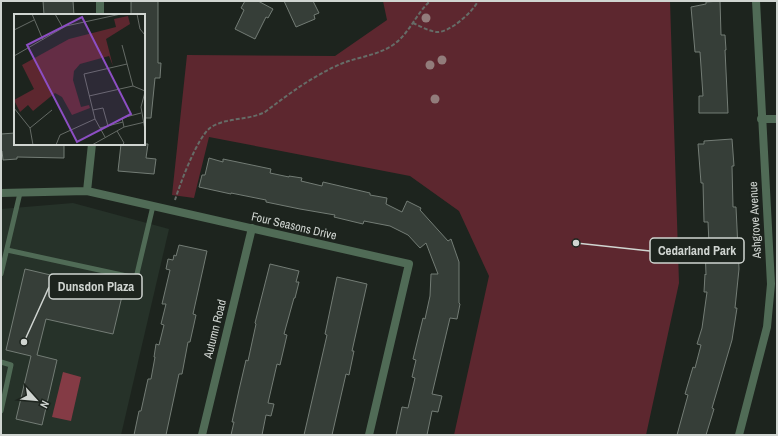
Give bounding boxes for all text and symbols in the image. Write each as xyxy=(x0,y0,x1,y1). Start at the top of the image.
inset map xyxy=(14,14,145,145)
street label: Ashgrove Avenue xyxy=(745,181,765,260)
street label: Four Seasons Drive xyxy=(250,208,338,244)
callout: Cedarland Park xyxy=(650,238,744,263)
text: Cedarland Park xyxy=(658,242,736,259)
callout: Dunsdon Plaza xyxy=(49,274,142,299)
text: Dunsdon Plaza xyxy=(58,278,134,295)
street label: Autumn Road xyxy=(200,298,230,361)
north arrow xyxy=(16,380,56,420)
text: N xyxy=(37,398,53,411)

